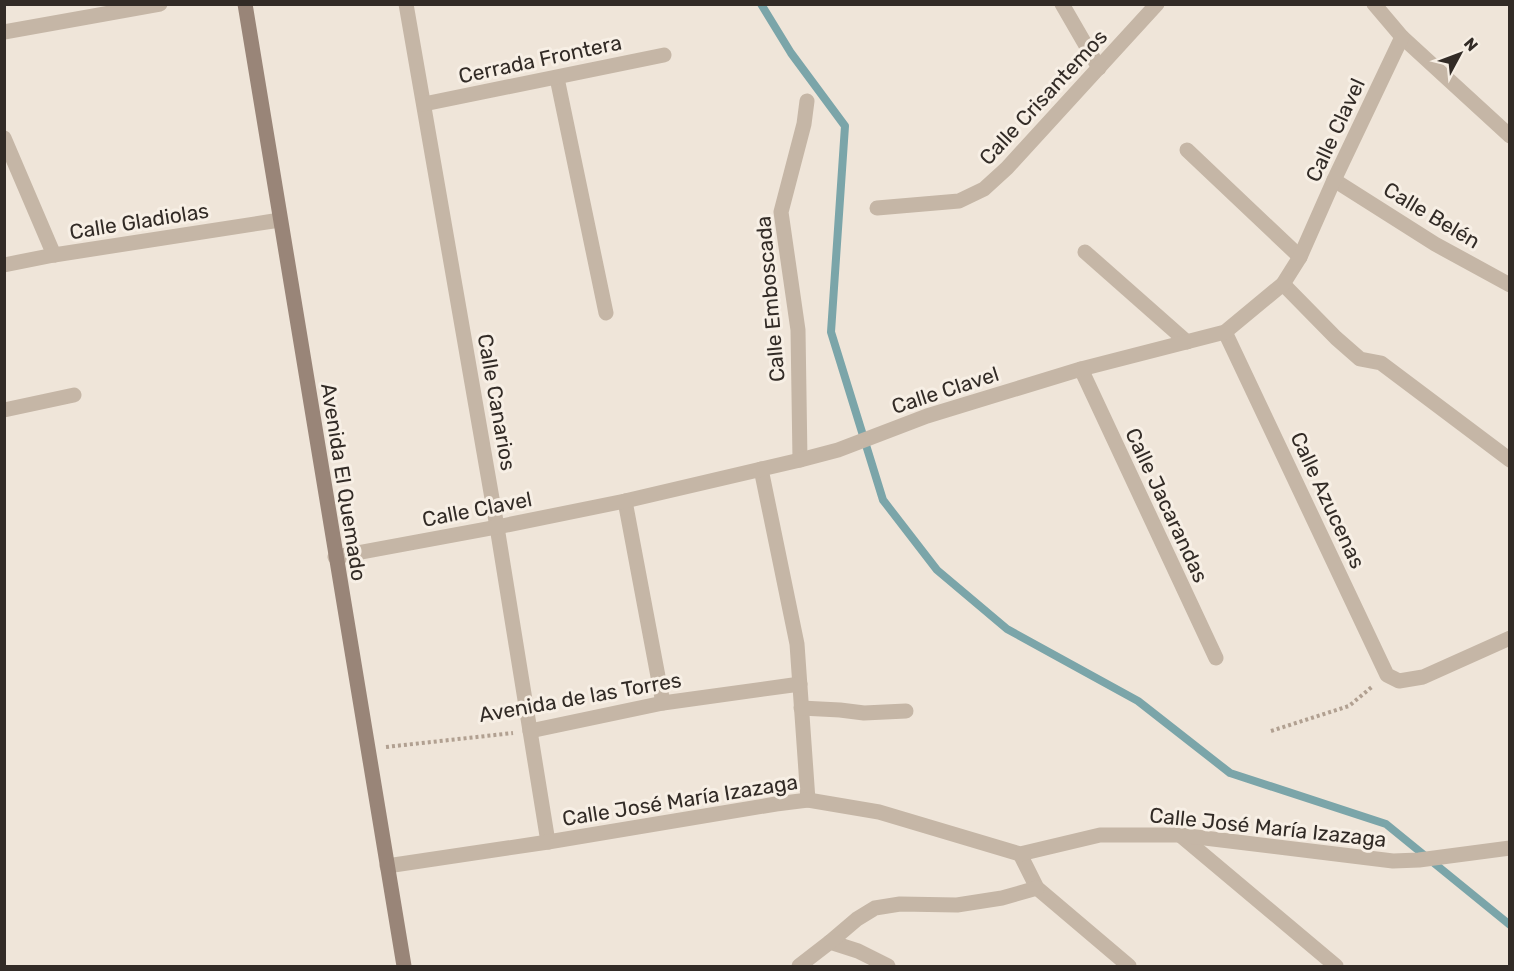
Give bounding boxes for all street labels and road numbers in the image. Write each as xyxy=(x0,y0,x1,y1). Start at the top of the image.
street label: Calle Crisantemos xyxy=(974,24,1112,170)
street label: Cerrada Frontera xyxy=(456,30,624,88)
street label: Calle Clavel xyxy=(1300,74,1370,186)
street label: Calle Belén xyxy=(1379,176,1485,254)
street label: Calle Gladiolas xyxy=(68,198,210,244)
street label: Calle Emboscada xyxy=(750,215,790,383)
street label: Calle Canarios xyxy=(473,332,521,472)
street label: Calle Clavel xyxy=(888,361,1002,419)
street label: Avenida El Quemado xyxy=(316,381,372,583)
street label: Calle Jacarandas xyxy=(1120,424,1214,586)
street label: Calle Azucenas xyxy=(1285,428,1371,572)
street label: Calle Clavel xyxy=(420,486,534,532)
street label: Avenida de las Torres xyxy=(477,667,683,727)
street label: Calle José María Izazaga xyxy=(560,769,800,831)
street label: Calle José María Izazaga xyxy=(1148,802,1388,852)

